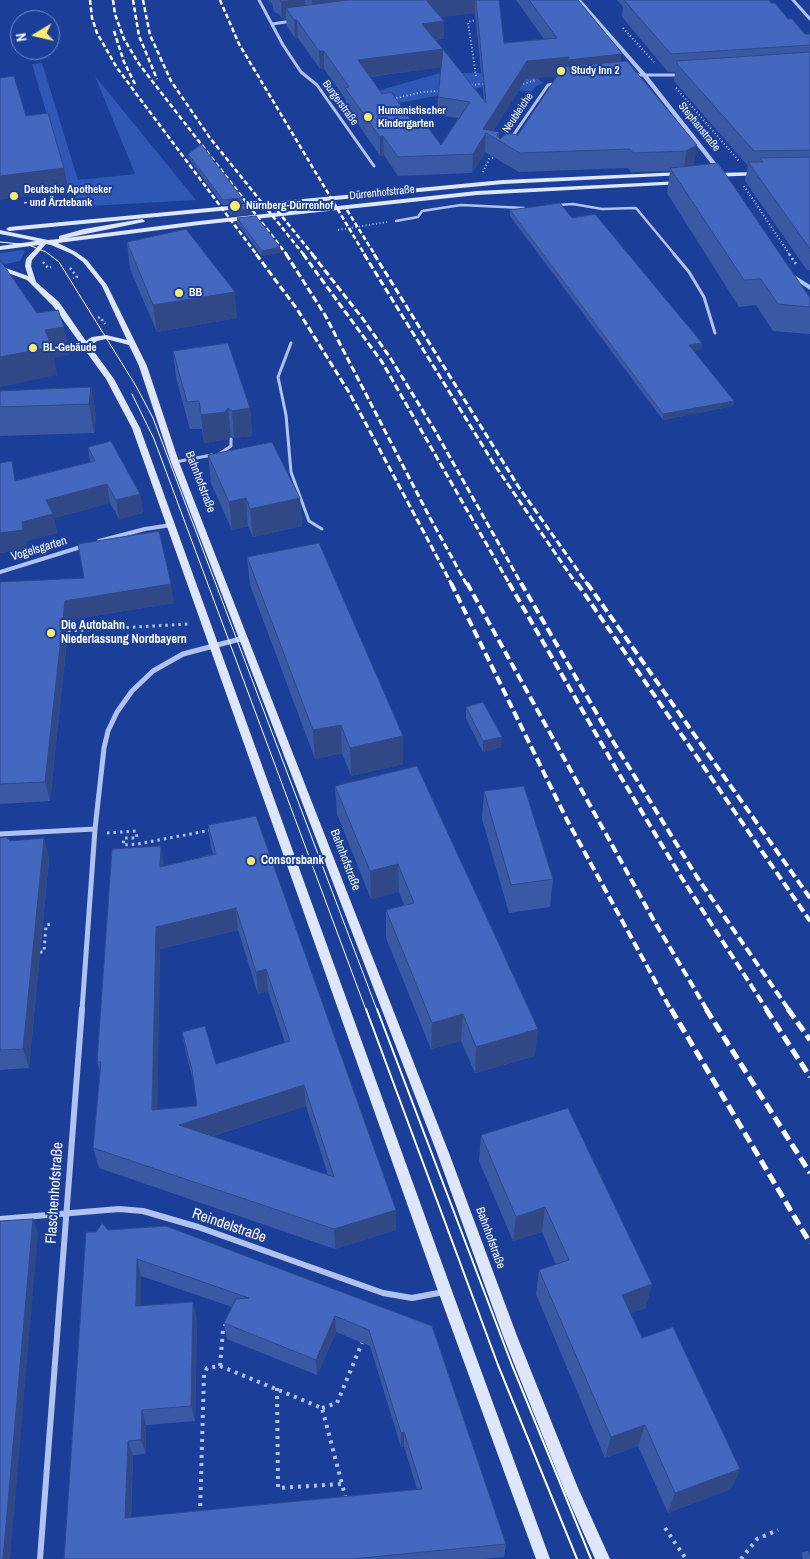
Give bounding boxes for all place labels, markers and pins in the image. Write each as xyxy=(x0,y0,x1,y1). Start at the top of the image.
place label: Study Inn 2 xyxy=(571,64,620,78)
marker: Study Inn 2 xyxy=(555,65,567,77)
place label: Humanistischer Kindergarten xyxy=(378,104,446,130)
marker: Humanistischer Kindergarten xyxy=(362,111,374,123)
place label: Deutsche Apotheker - und Ärztebank xyxy=(24,183,112,209)
marker: Deutsche Apotheker - und Ärztebank xyxy=(8,190,20,202)
marker: Nürnberg-Dürrenhof xyxy=(228,199,242,213)
place label: Nürnberg-Dürrenhof xyxy=(246,199,333,213)
place label: BB xyxy=(189,286,202,300)
marker: BB xyxy=(173,287,185,299)
place label: BL-Gebäude xyxy=(43,341,97,355)
marker: BL-Gebäude xyxy=(27,342,39,354)
place label: Die Autobahn Niederlassung Nordbayern xyxy=(61,619,187,647)
marker: Die Autobahn Niederlassung Nordbayern xyxy=(45,627,57,639)
place label: Consorsbank xyxy=(261,854,324,868)
marker: Consorsbank xyxy=(245,855,257,867)

